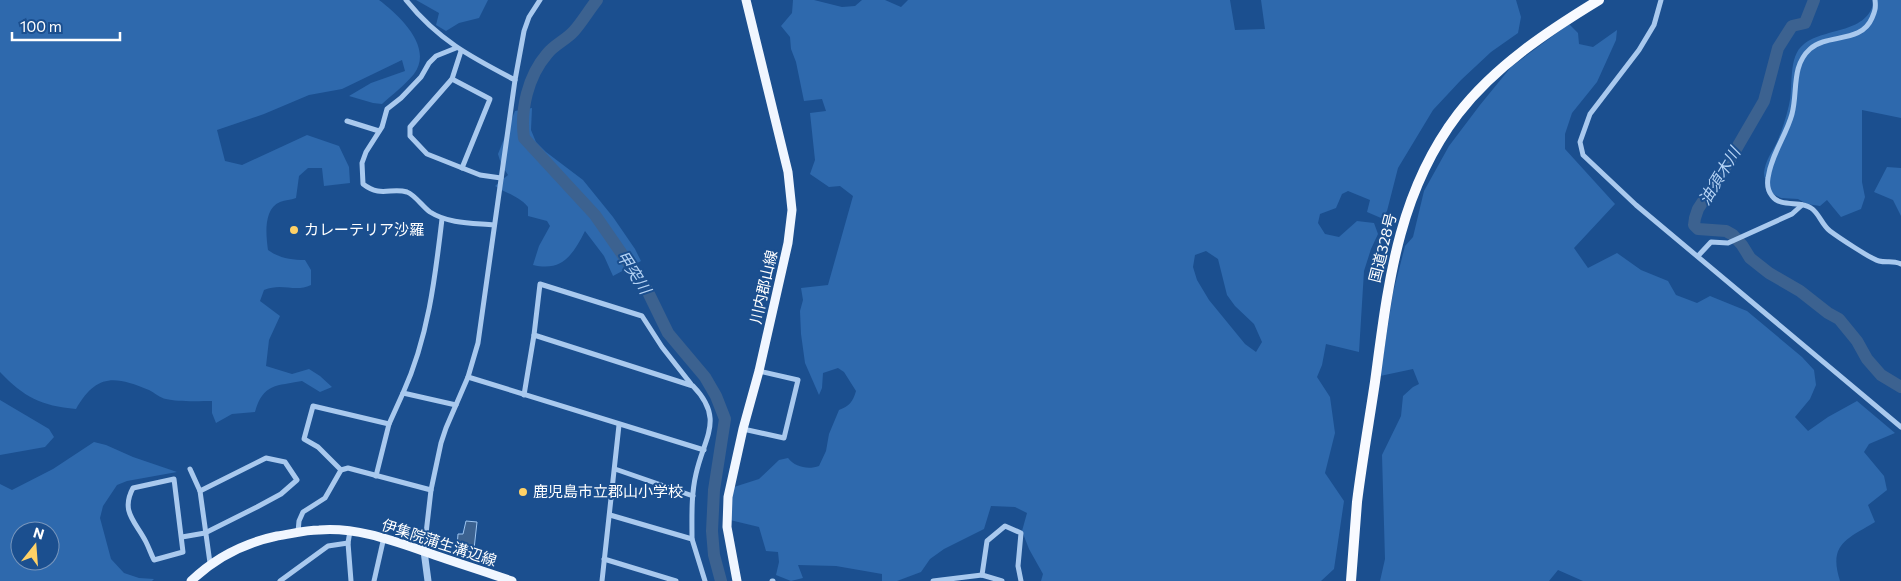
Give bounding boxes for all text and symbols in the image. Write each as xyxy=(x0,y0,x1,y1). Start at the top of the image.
scale bar xyxy=(12,10,120,42)
text: 100 m xyxy=(20,17,62,35)
water label: 油須木川 xyxy=(1694,142,1744,208)
street label: 国道328号 xyxy=(1365,211,1399,284)
place label: カレーテリア沙羅 xyxy=(304,220,424,238)
marker: カレーテリア沙羅 xyxy=(288,224,300,236)
water label: 甲突川 xyxy=(613,246,657,299)
street label: 川内郡山線 xyxy=(746,248,780,325)
place label: 鹿児島市立郡山小学校 xyxy=(533,482,683,500)
marker: 鹿児島市立郡山小学校 xyxy=(517,486,529,498)
street label: 伊集院蒲生溝辺線 xyxy=(379,515,499,569)
north arrow xyxy=(10,521,60,571)
text: N xyxy=(31,523,46,543)

